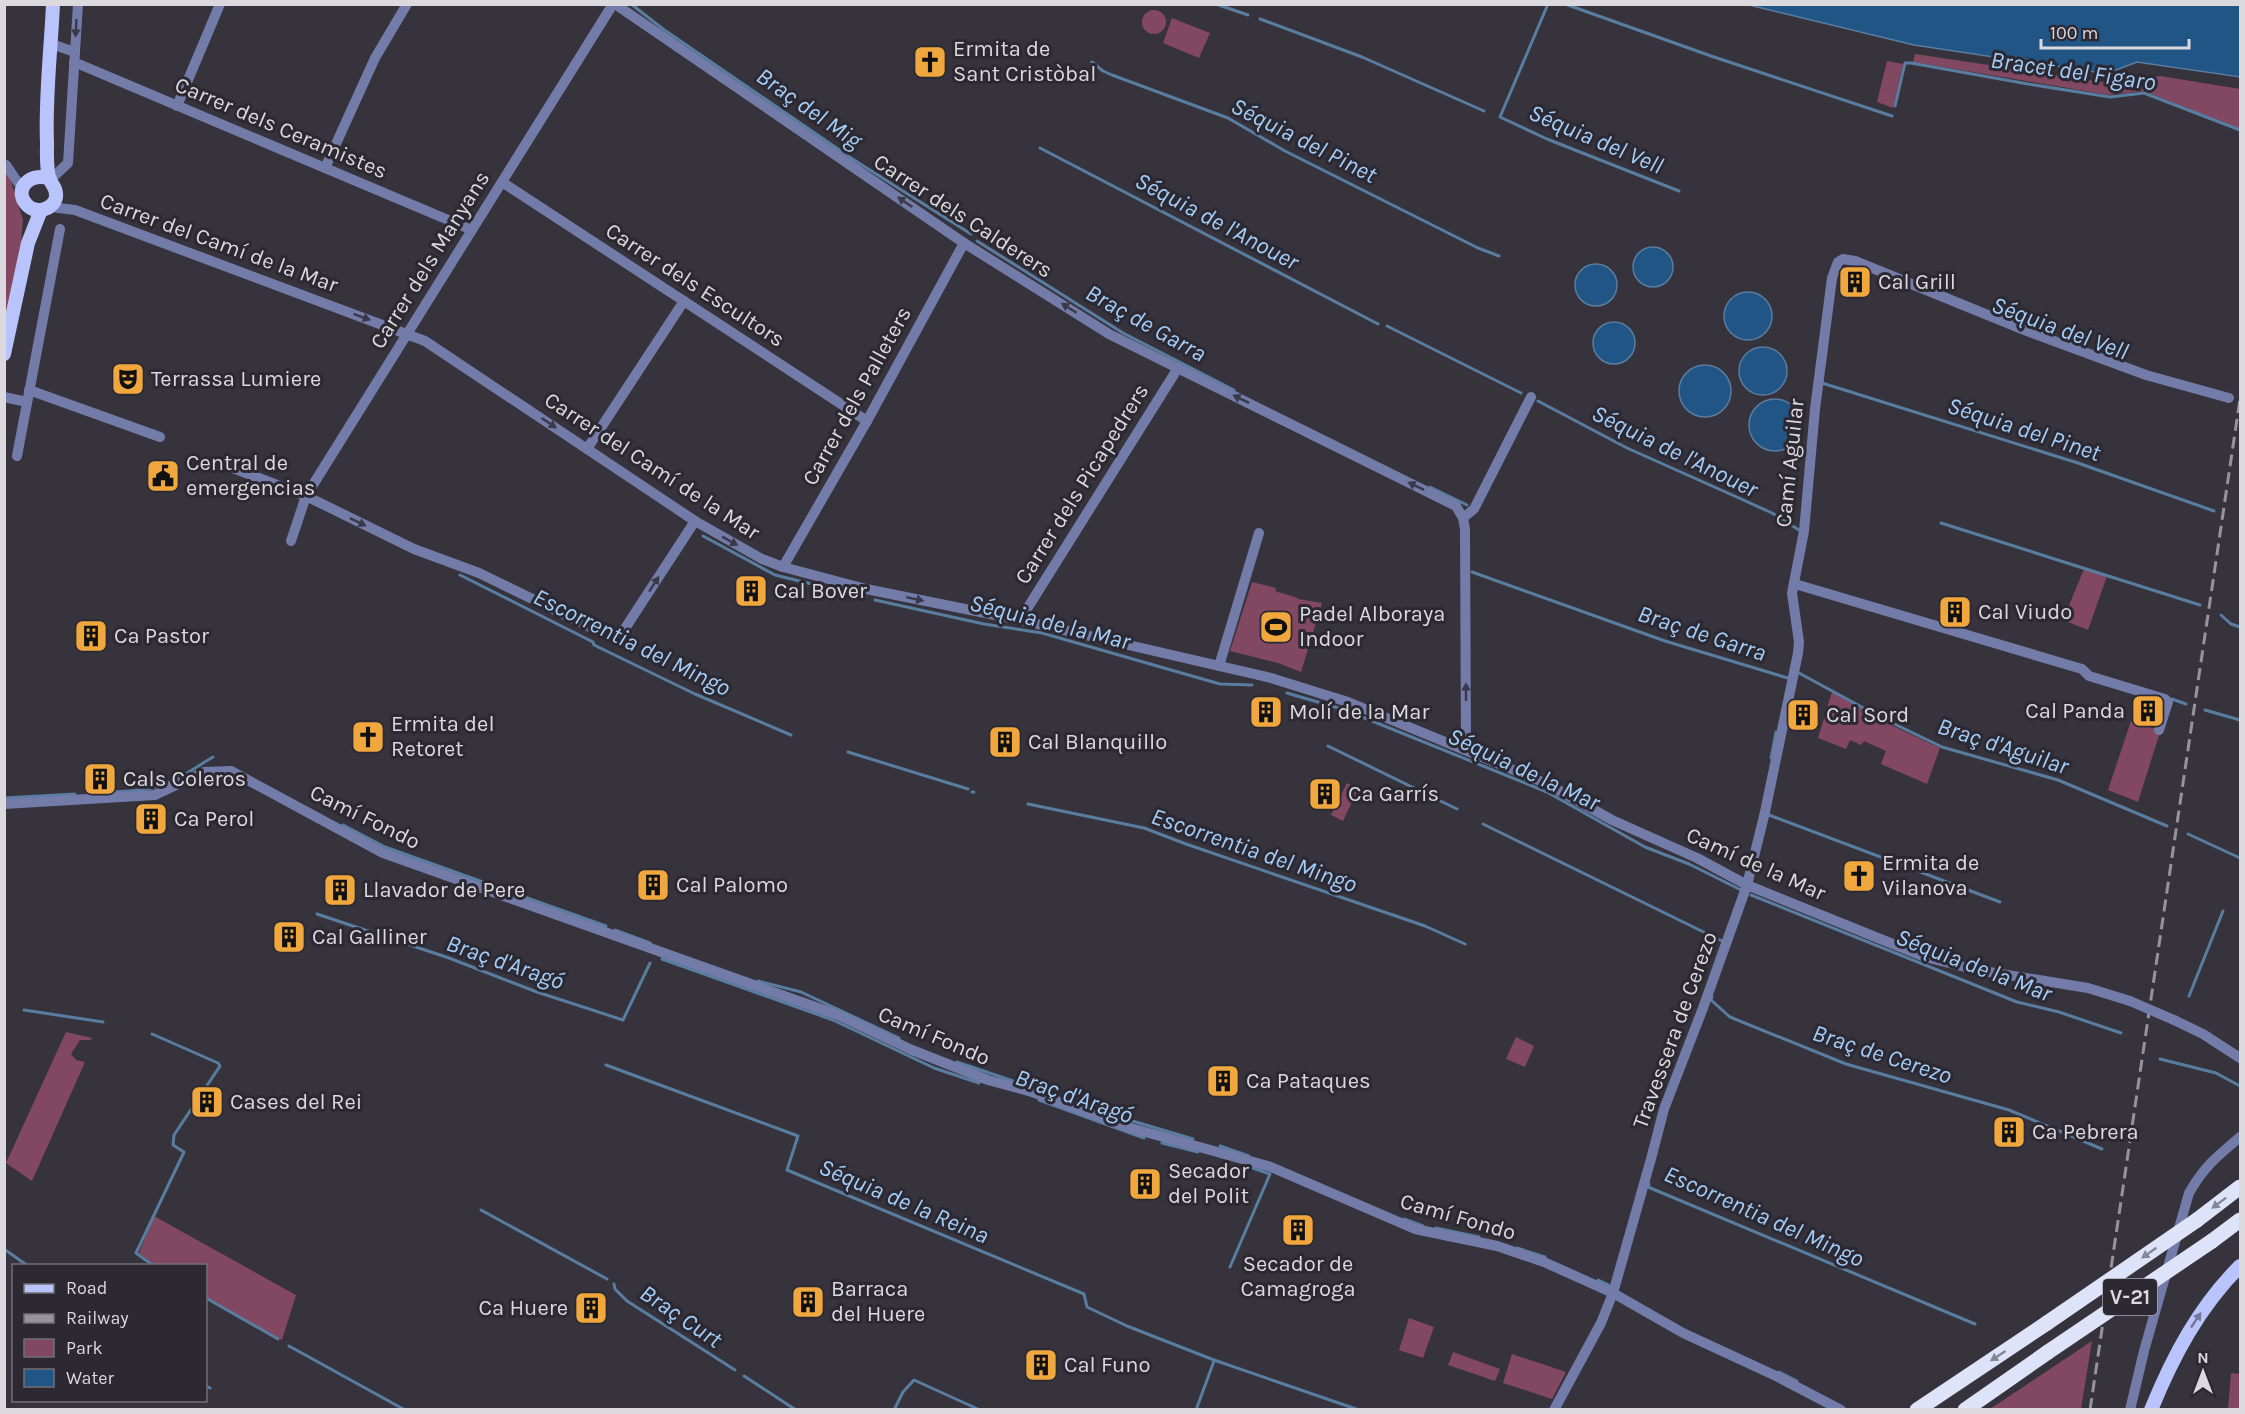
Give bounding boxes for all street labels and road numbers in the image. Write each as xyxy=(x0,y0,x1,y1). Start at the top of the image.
street label: Carrer dels Ceramistes xyxy=(171,72,391,184)
street label: Carrer dels Calderers xyxy=(869,148,1057,284)
street label: Carrer dels Manyans xyxy=(365,166,495,354)
street label: Carrer del Camí de la Mar xyxy=(96,188,342,298)
street label: Carrer dels Escultors xyxy=(601,218,789,352)
street label: Carrer dels Palleters xyxy=(797,302,917,490)
street label: Carrer dels Picapedrers xyxy=(1010,379,1154,589)
street label: Carrer del Camí de la Mar xyxy=(539,387,765,545)
street label: Camí Aguilar xyxy=(1770,397,1810,529)
street label: Camí Fondo xyxy=(306,779,424,855)
street label: Camí de la Mar xyxy=(1682,822,1830,906)
street label: Travessera de Cerezo xyxy=(1627,928,1723,1132)
street label: Camí Fondo xyxy=(874,1001,994,1071)
street label: Camí Fondo xyxy=(1397,1188,1519,1246)
road number: V-21 xyxy=(2103,1279,2157,1315)

